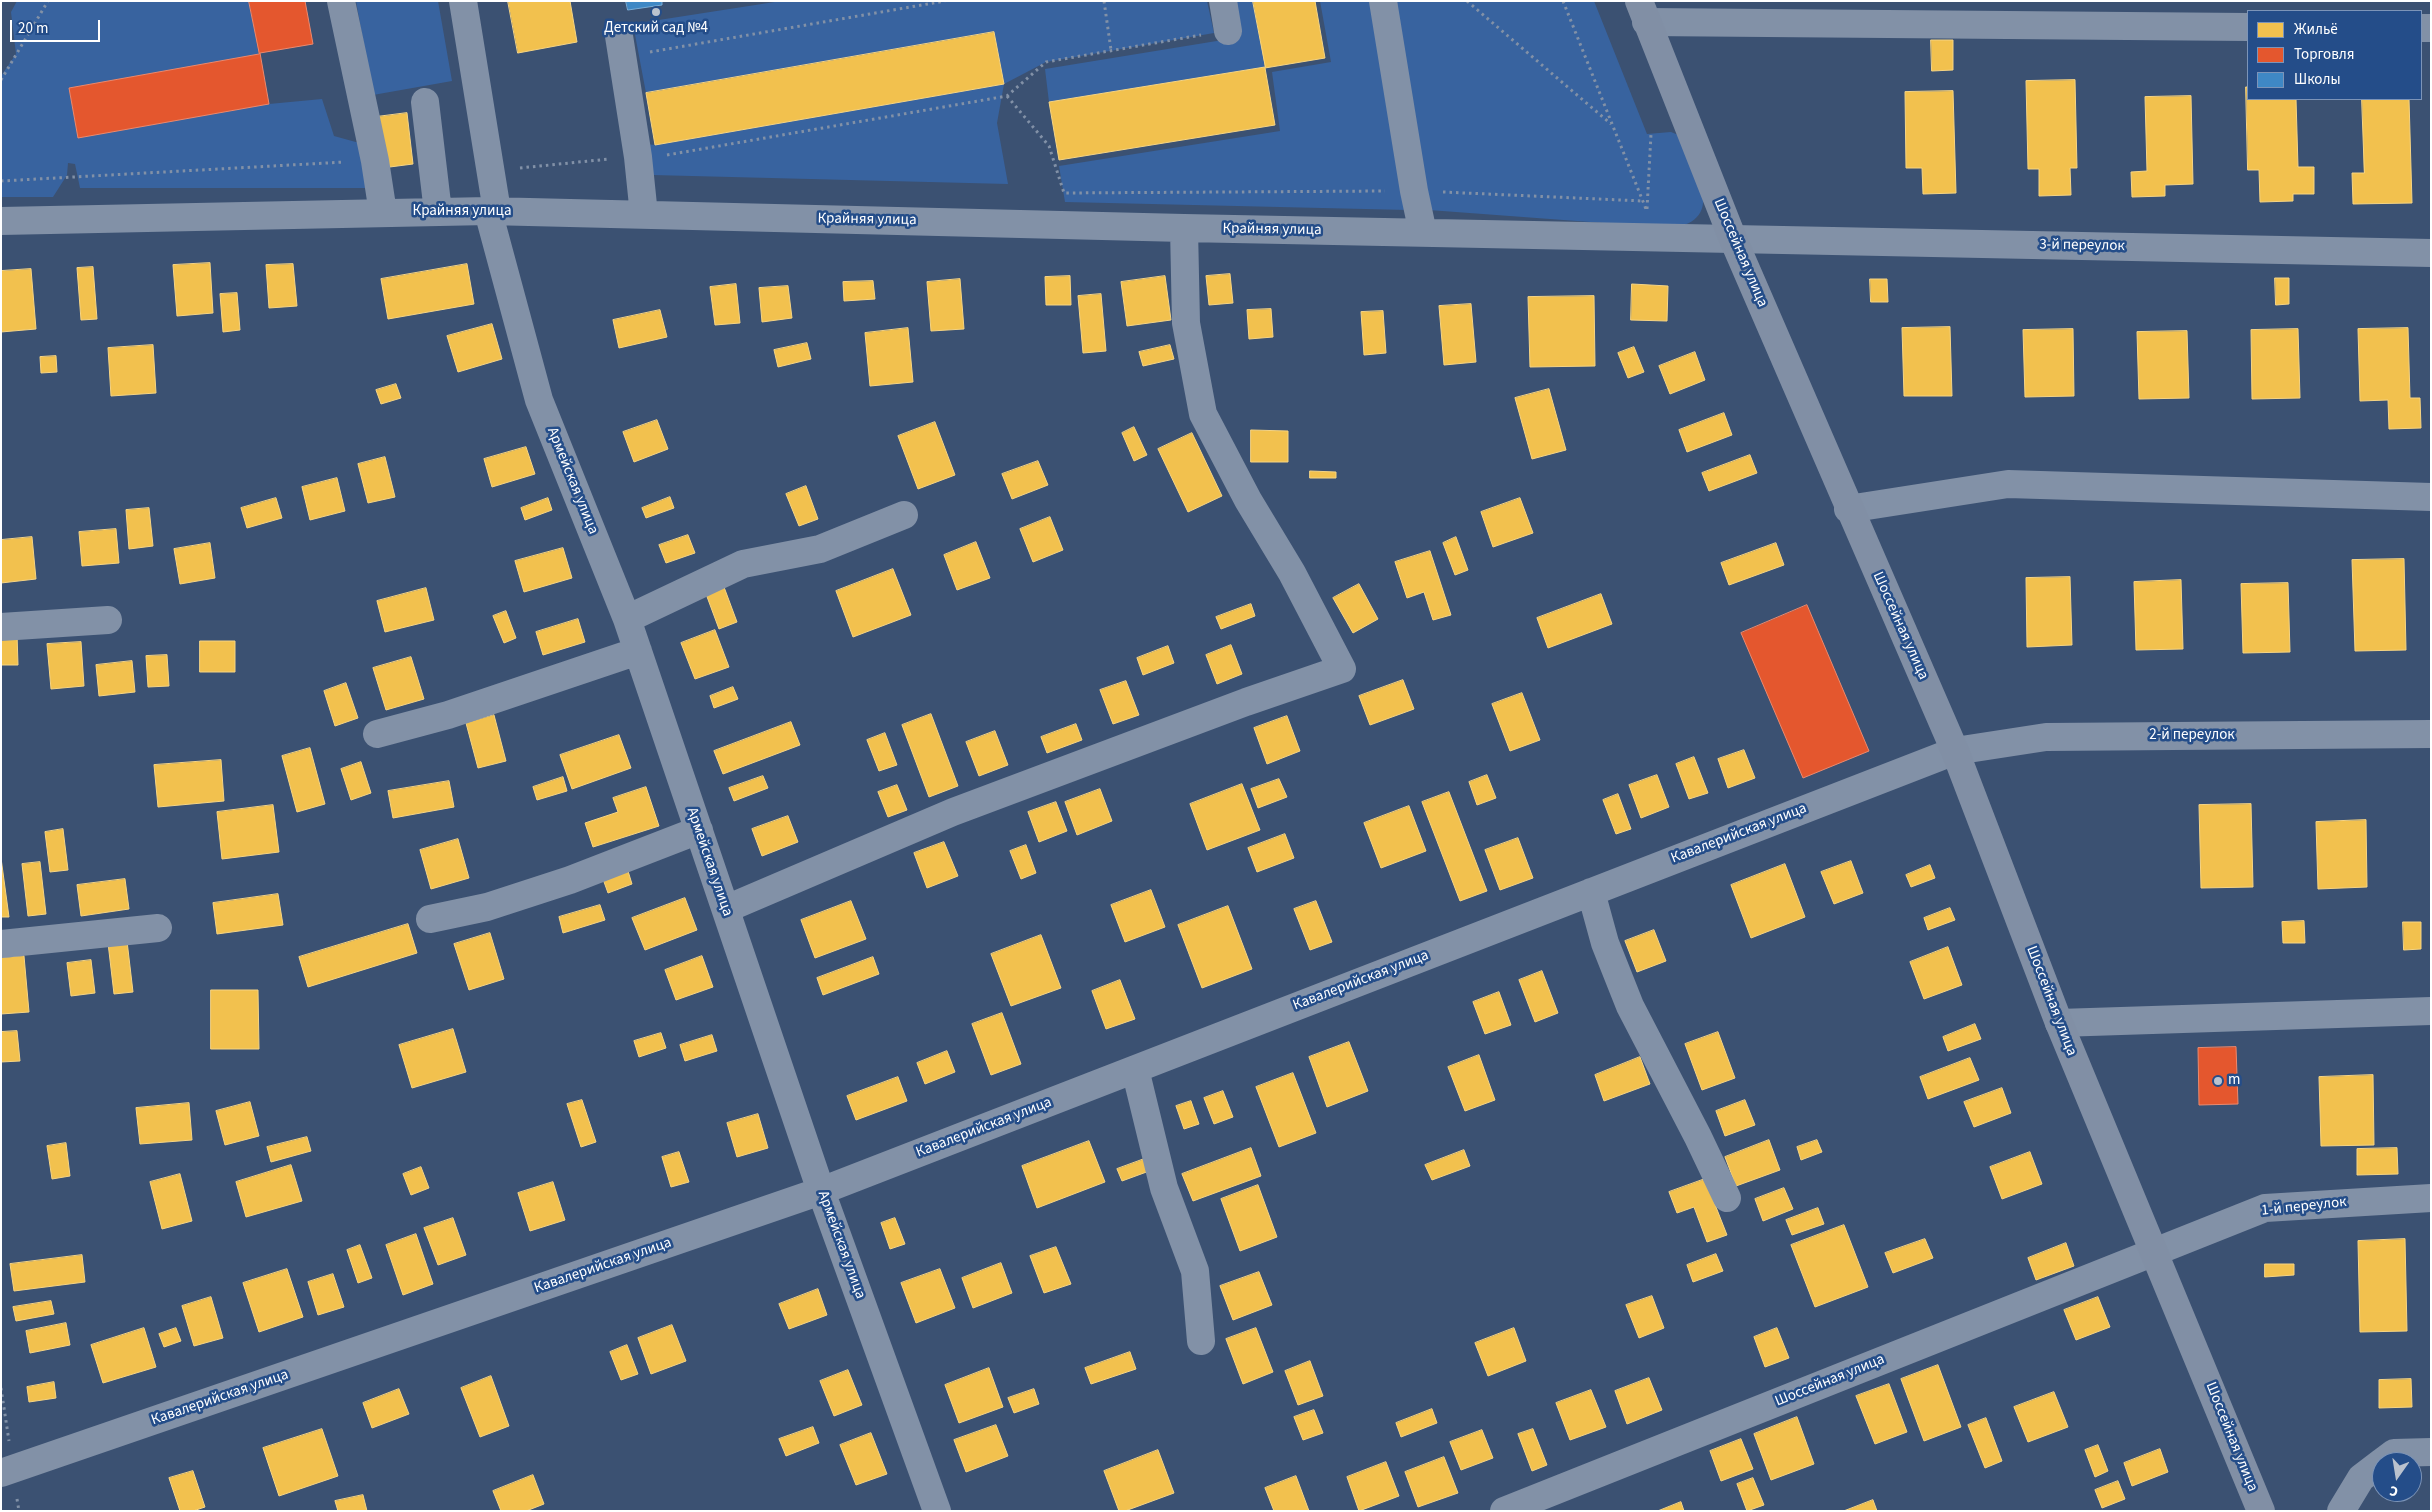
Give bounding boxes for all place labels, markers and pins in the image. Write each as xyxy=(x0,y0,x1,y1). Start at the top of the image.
marker: Детский сад №4 xyxy=(650,6,662,18)
place label: Детский сад №4 xyxy=(604,20,708,38)
place label: m xyxy=(2228,1072,2240,1090)
marker: m xyxy=(2212,1075,2224,1087)

